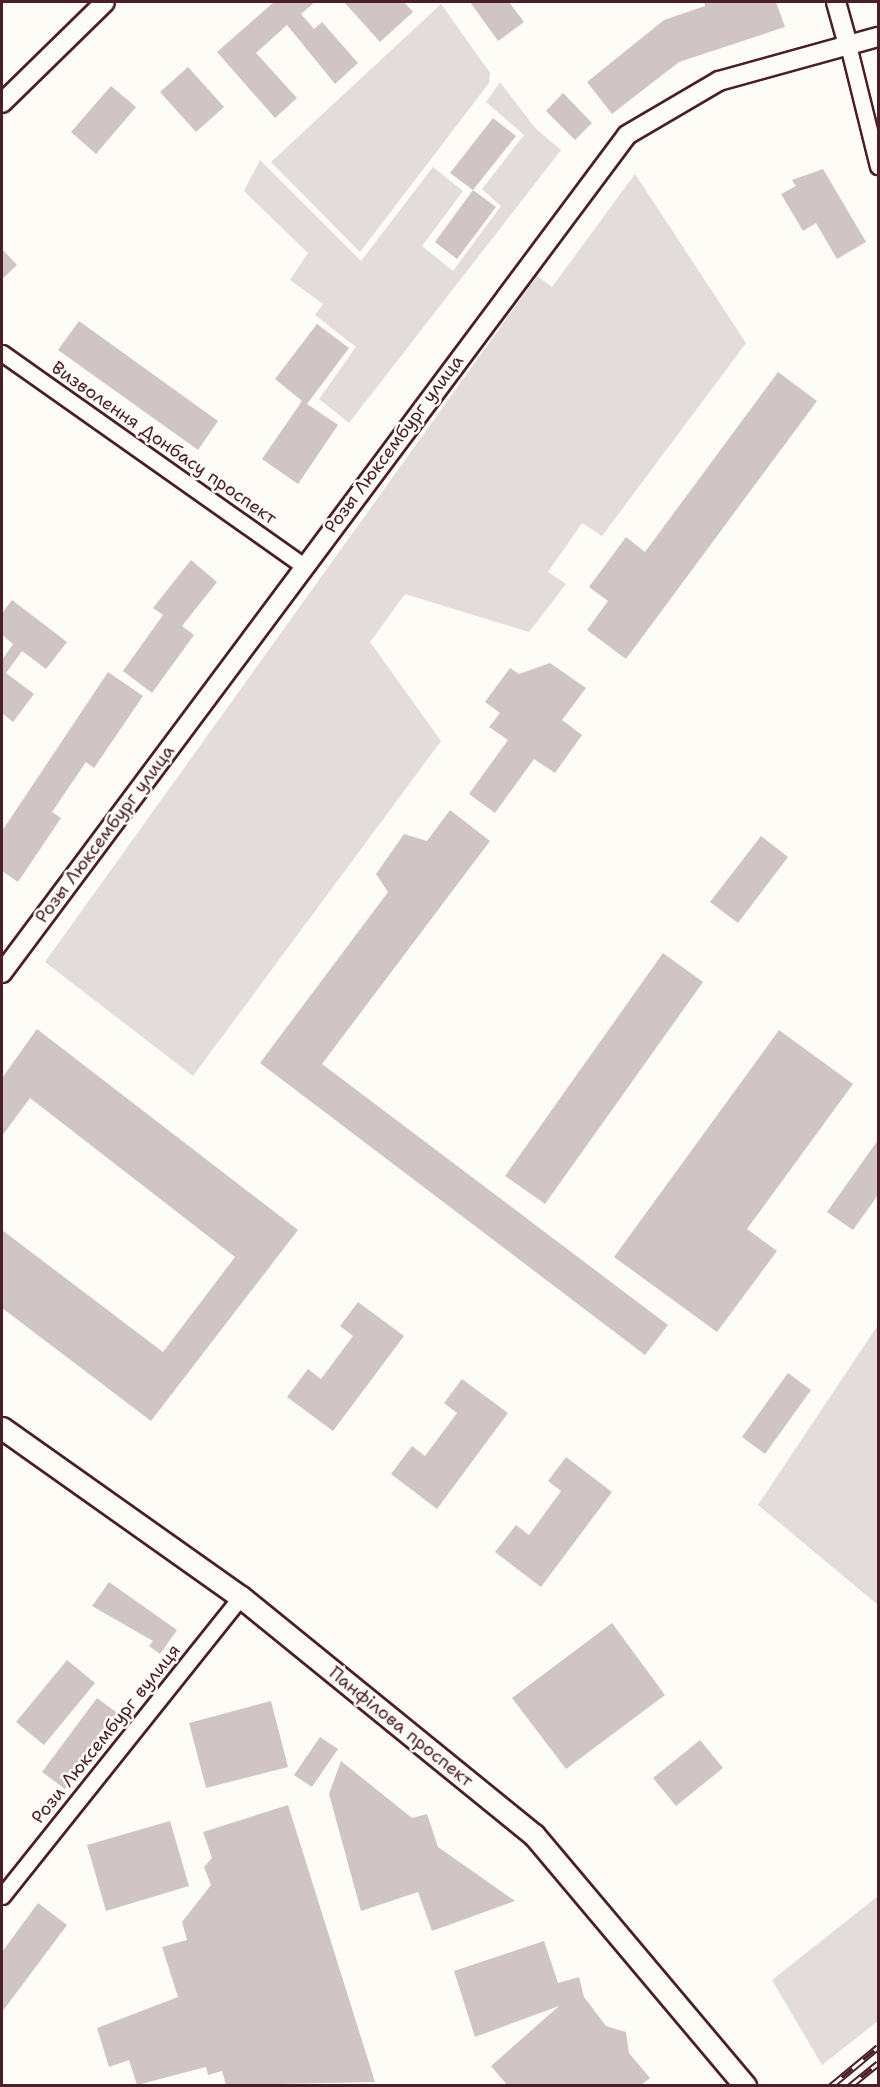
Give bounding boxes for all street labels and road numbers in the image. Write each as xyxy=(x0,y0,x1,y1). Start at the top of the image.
street label: Розы Люксембург улица xyxy=(320,351,468,537)
street label: Визволення Донбасу проспект xyxy=(47,357,281,529)
street label: Розы Люксембург улица xyxy=(31,741,179,927)
street label: Рози Люксембург вулиця xyxy=(27,1640,185,1828)
street label: Панфілова проспект xyxy=(325,1662,477,1792)

